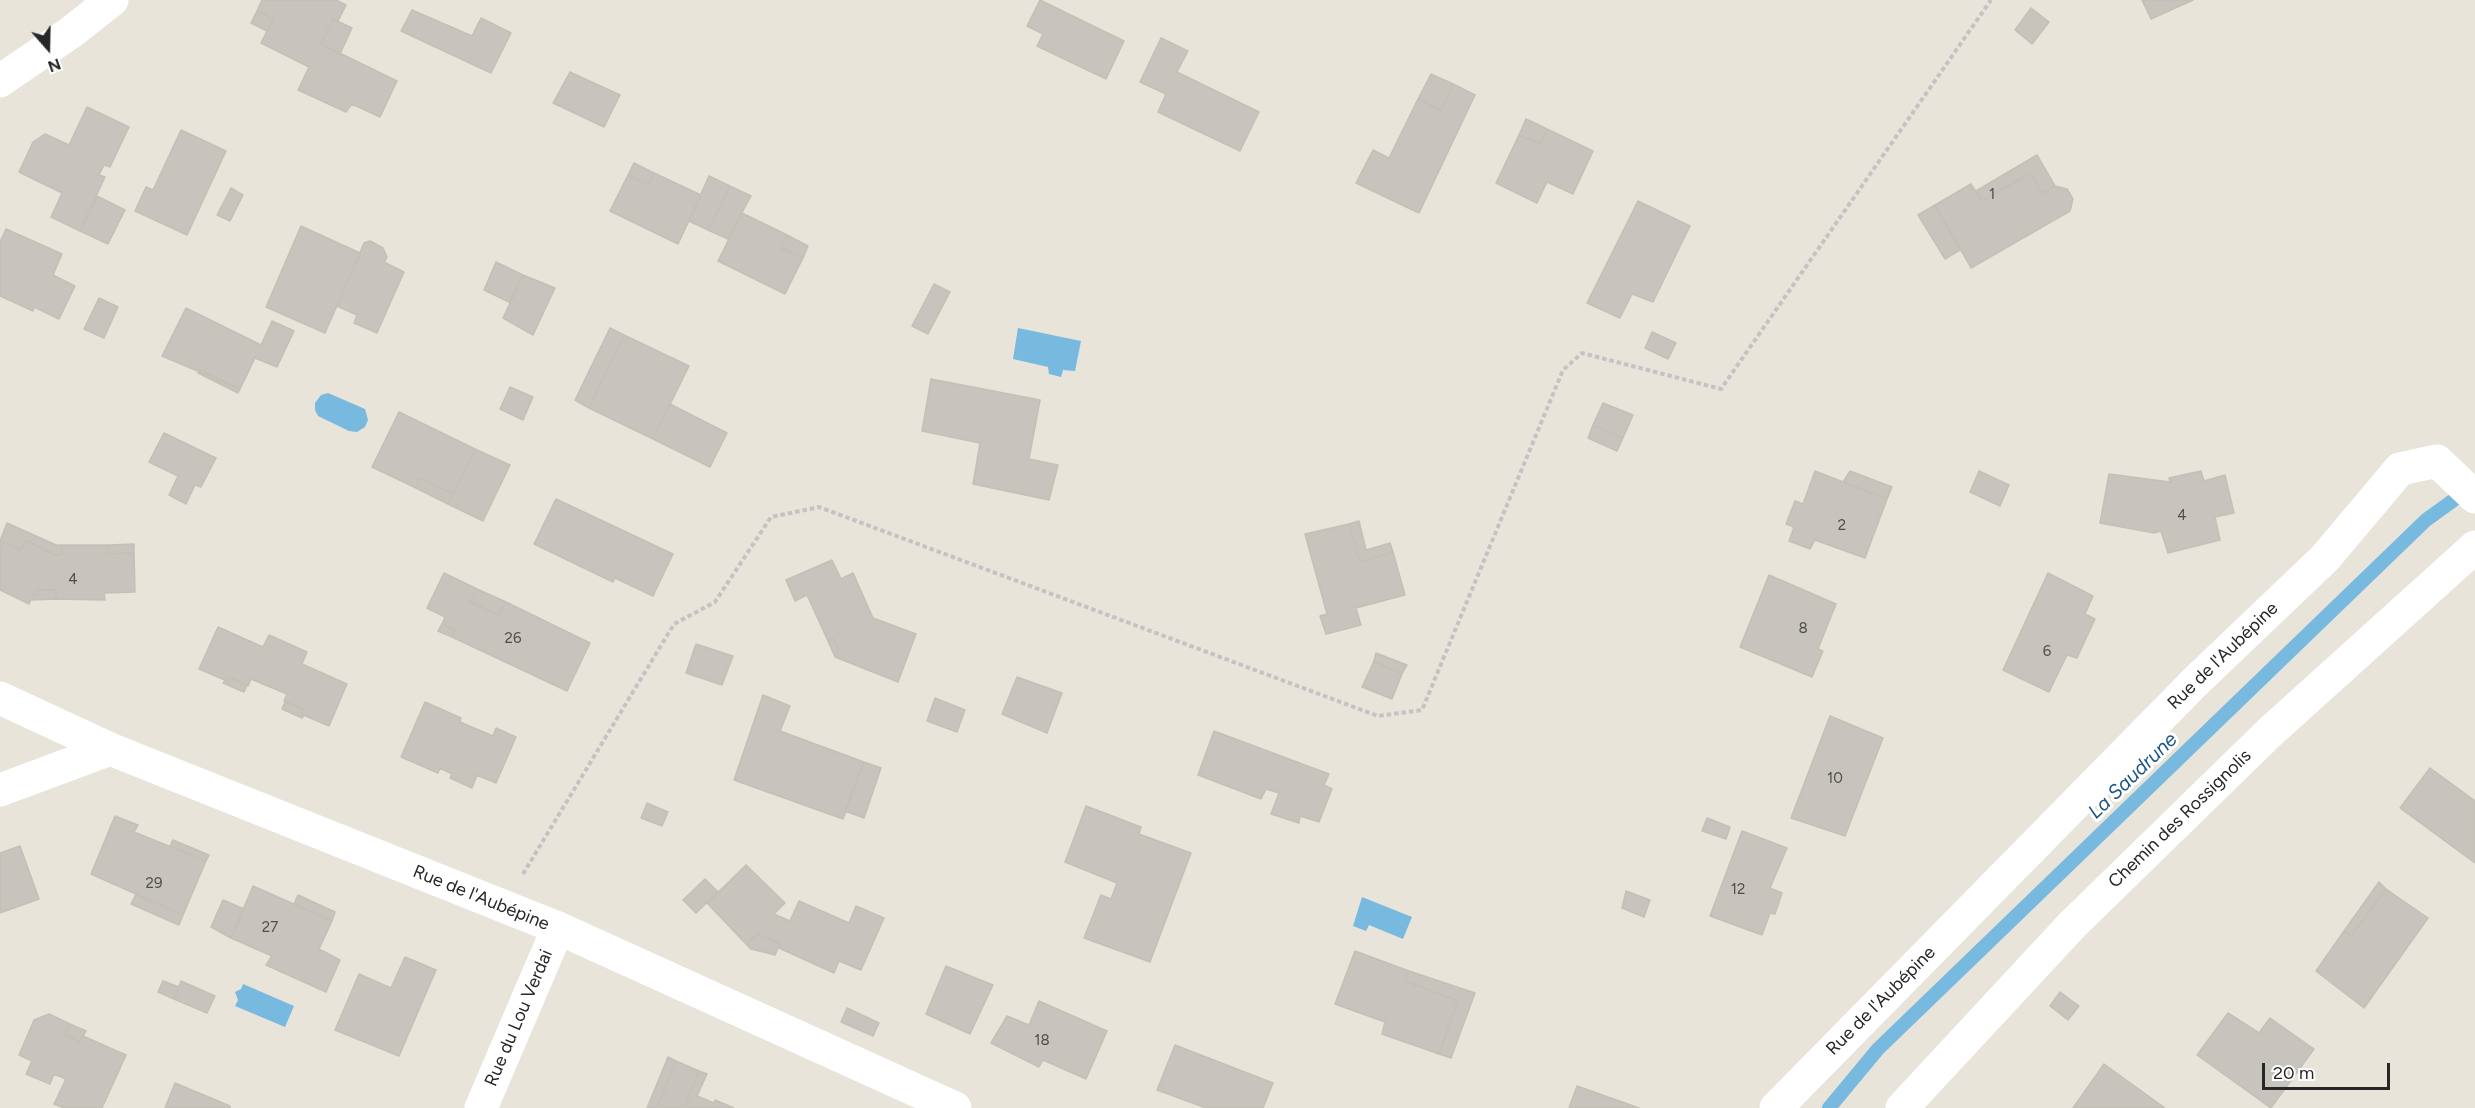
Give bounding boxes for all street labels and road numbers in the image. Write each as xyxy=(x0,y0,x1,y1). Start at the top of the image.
street label: Rue de l'Aubépine xyxy=(2163,598,2283,714)
street label: Chemin des Rossignolis xyxy=(2104,745,2256,893)
street label: Rue de l'Aubépine xyxy=(410,861,552,935)
street label: Rue de l'Aubépine xyxy=(1822,942,1940,1060)
street label: Rue du Lou Verdai xyxy=(480,946,558,1090)

